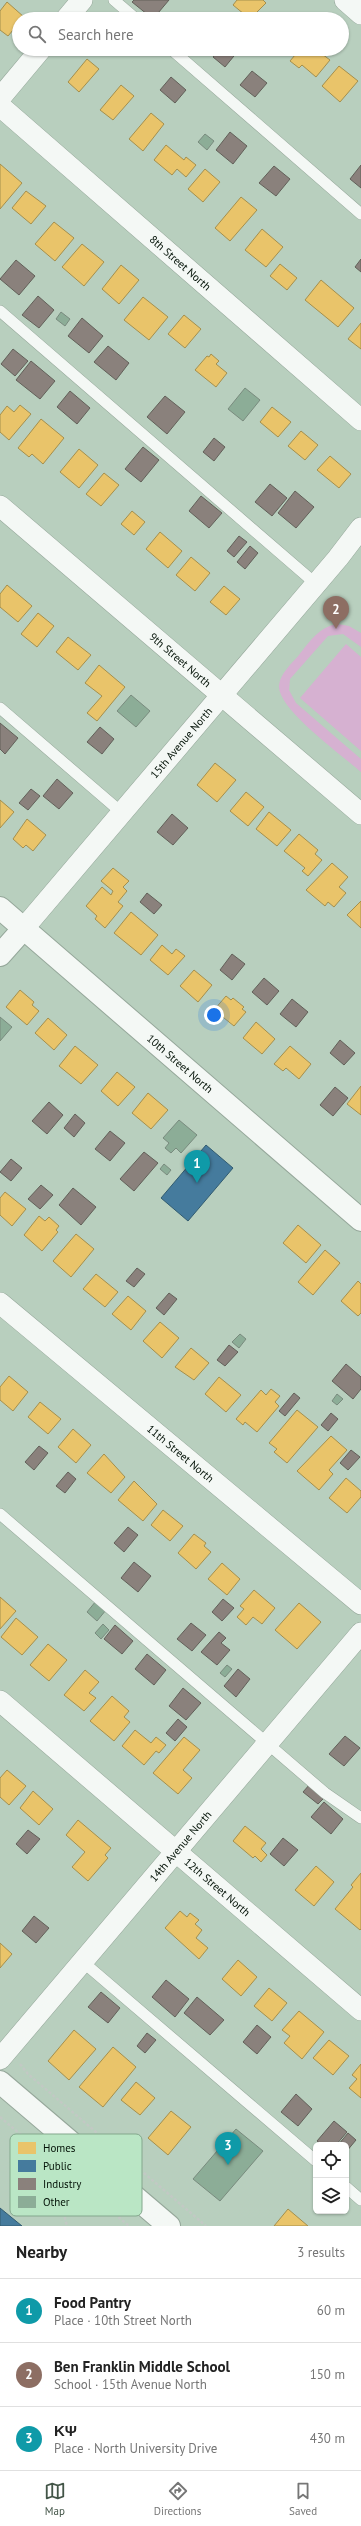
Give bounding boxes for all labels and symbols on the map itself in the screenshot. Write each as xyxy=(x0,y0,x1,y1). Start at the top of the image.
street label: 8th Street North xyxy=(147,232,214,293)
pin: 2 xyxy=(323,596,349,629)
street label: 9th Street North xyxy=(146,630,214,690)
street label: 15th Avenue North xyxy=(147,704,215,781)
your location xyxy=(204,1005,224,1025)
street label: 10th Street North xyxy=(144,1031,216,1096)
pin: 1 xyxy=(184,1150,210,1183)
street label: 11th Street North xyxy=(144,1422,217,1485)
street label: 14th Avenue North xyxy=(146,1808,214,1885)
street label: 12th Street North xyxy=(181,1855,253,1919)
pin: 3 xyxy=(215,2132,241,2165)
legend xyxy=(10,2134,142,2216)
text: Homes xyxy=(43,2141,76,2155)
text: Public xyxy=(43,2159,72,2173)
text: Industry xyxy=(43,2177,82,2191)
text: Other xyxy=(43,2195,70,2209)

